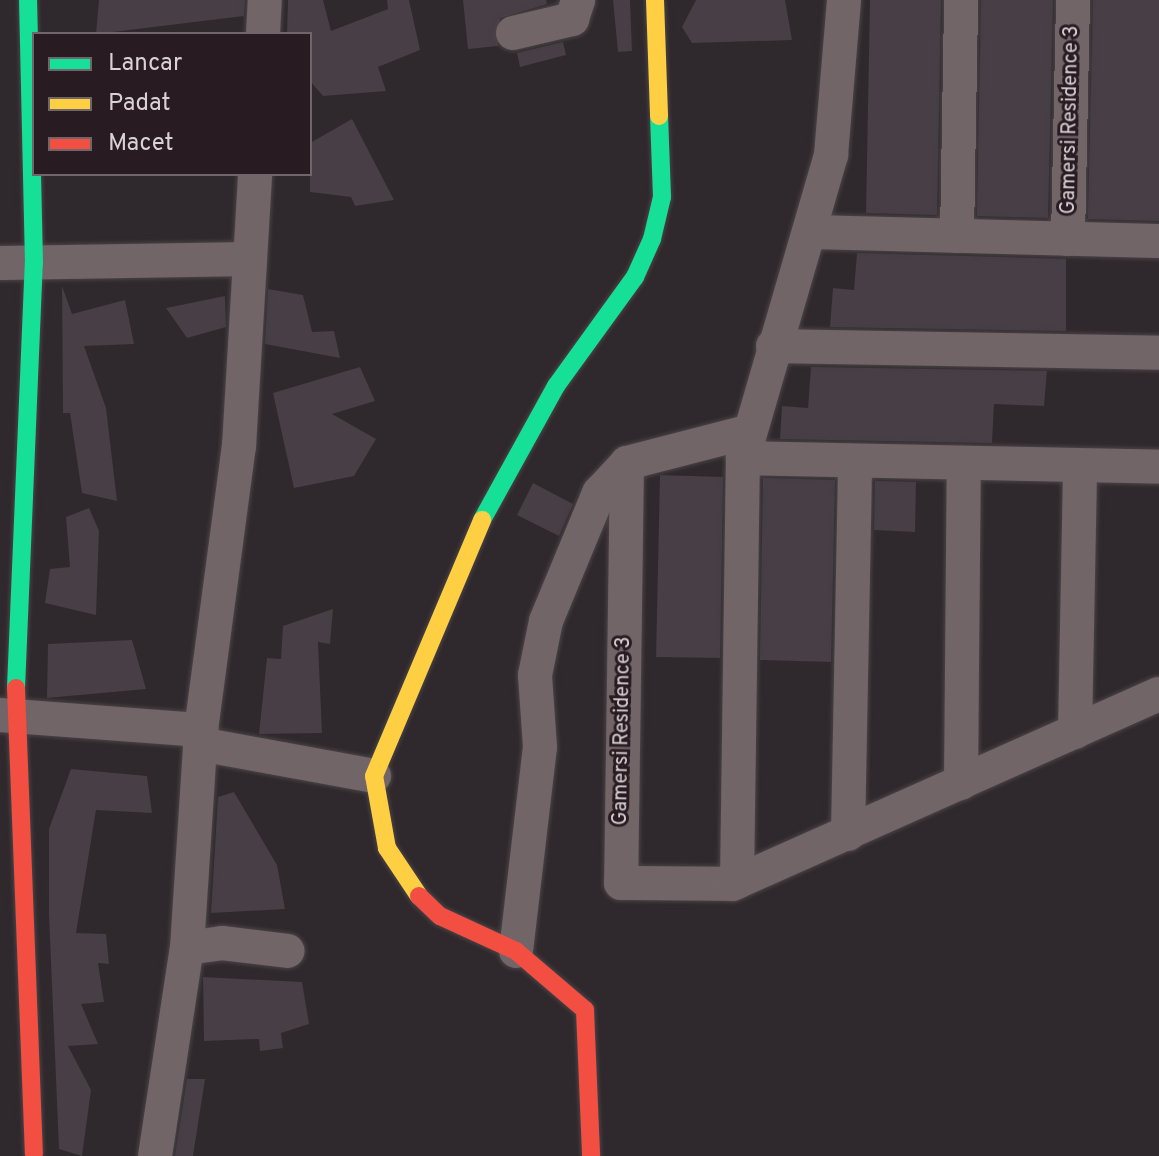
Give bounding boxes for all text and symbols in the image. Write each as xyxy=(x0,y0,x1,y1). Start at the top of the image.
street label: Gamersi Residence 3 xyxy=(1057,25,1085,215)
legend xyxy=(32,32,312,176)
text: Lancar xyxy=(108,49,182,79)
text: Padat xyxy=(108,89,170,119)
text: Macet xyxy=(108,129,174,159)
street label: Gamersi Residence 3 xyxy=(609,636,637,826)

